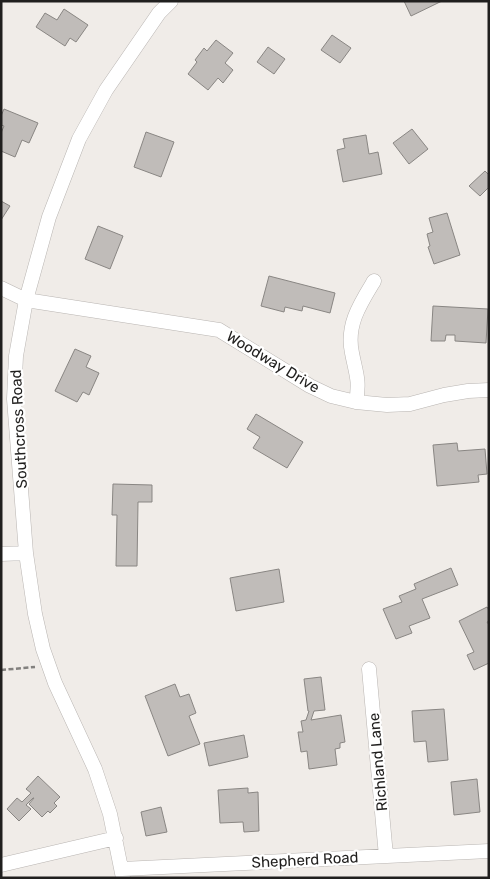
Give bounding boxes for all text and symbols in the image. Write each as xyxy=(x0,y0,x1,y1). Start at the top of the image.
street label: Woodway Drive xyxy=(223,327,323,397)
street label: Southcross Road xyxy=(7,369,31,489)
street label: Richland Lane xyxy=(365,712,391,812)
street label: Shepherd Road xyxy=(251,848,359,872)

